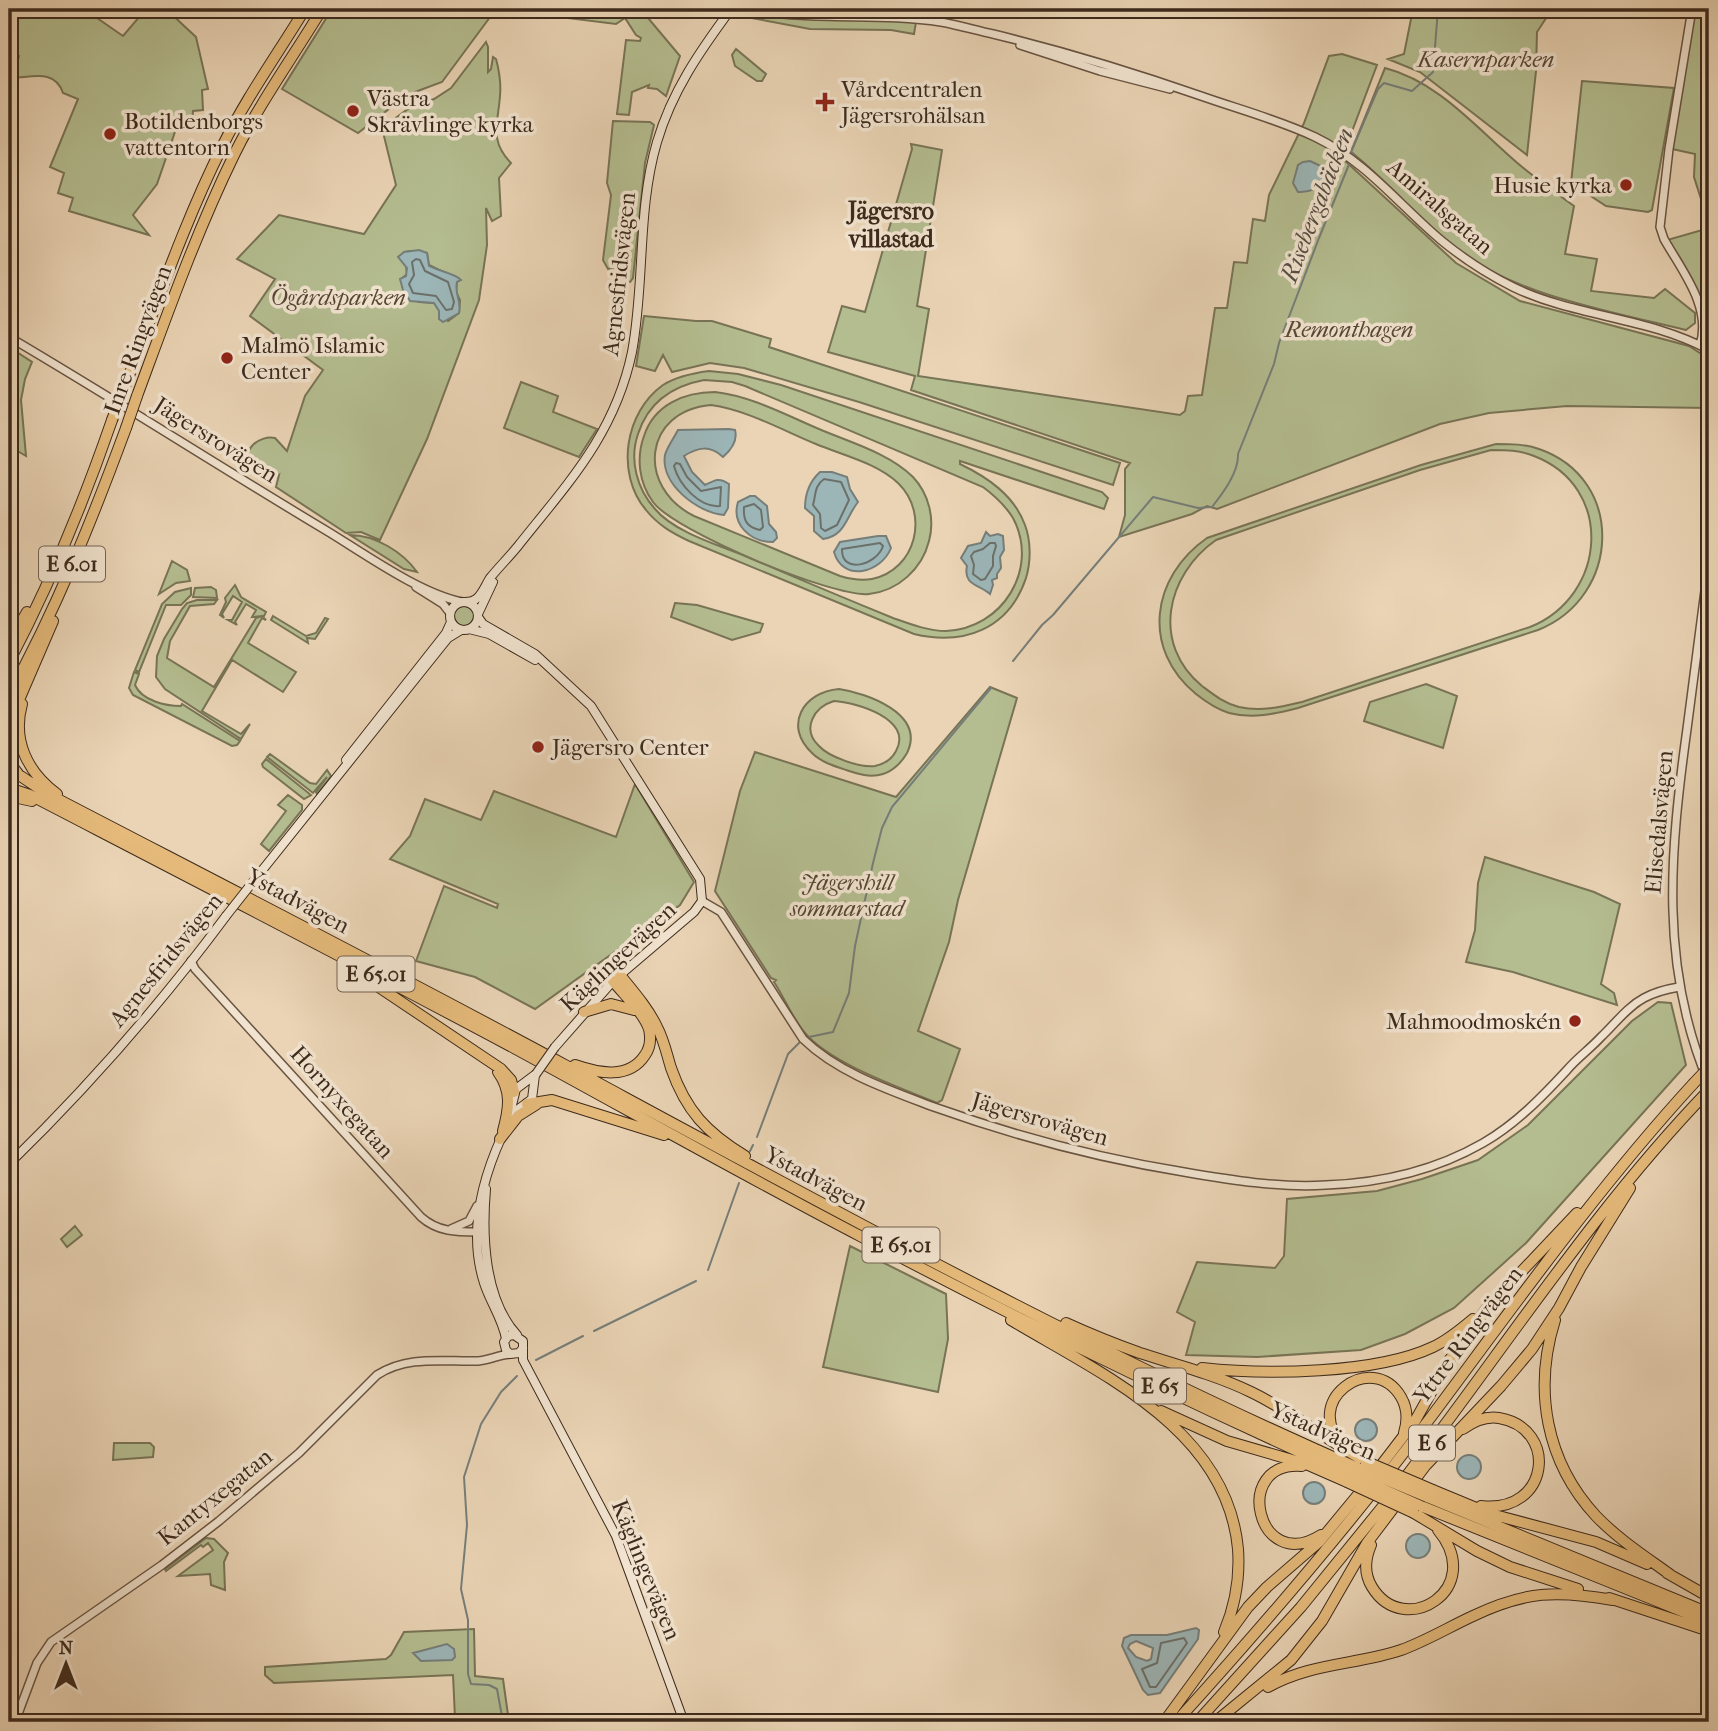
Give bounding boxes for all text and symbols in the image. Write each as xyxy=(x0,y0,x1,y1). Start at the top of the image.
park label: Kasernparken xyxy=(1416,46,1555,73)
place label: Vårdcentralen Jägersrohälsan xyxy=(839,76,986,129)
place label: Västra Skrävlinge kyrka xyxy=(366,85,534,138)
marker: Vårdcentralen Jägersrohälsan xyxy=(815,92,835,112)
marker: Västra Skrävlinge kyrka xyxy=(345,103,361,119)
place label: Botildenborgs vattentorn xyxy=(124,108,263,161)
water label: Risebergabäcken xyxy=(1274,124,1359,288)
marker: Botildenborgs vattentorn xyxy=(102,126,118,142)
street label: Amiralsgatan xyxy=(1381,153,1499,261)
place label: Husie kyrka xyxy=(1494,172,1612,199)
marker: Husie kyrka xyxy=(1618,177,1634,193)
street label: Agnesfridsvägen xyxy=(597,190,641,358)
district label: Jägersro villastad xyxy=(846,197,934,253)
street label: Inre Ringvägen xyxy=(99,261,178,418)
park label: Ögårdsparken xyxy=(270,284,406,311)
park label: Remonthagen xyxy=(1283,316,1413,343)
place label: Malmö Islamic Center xyxy=(241,332,385,385)
marker: Malmö Islamic Center xyxy=(219,350,235,366)
street label: Jägersrovägen xyxy=(147,390,283,489)
road number: E 6.01 xyxy=(39,546,105,582)
place label: Jägersro Center xyxy=(550,734,709,761)
marker: Jägersro Center xyxy=(530,739,546,755)
street label: Elisedalsvägen xyxy=(1639,748,1679,895)
street label: Ystadvägen xyxy=(241,862,355,940)
park label: Jägershill sommarstad xyxy=(789,869,907,922)
street label: Agnesfridsvägen xyxy=(103,887,229,1033)
street label: Käglingevägen xyxy=(554,896,682,1018)
road number: E 65.01 xyxy=(338,956,414,992)
place label: Mahmoodmoskén xyxy=(1386,1008,1562,1035)
marker: Mahmoodmoskén xyxy=(1567,1013,1583,1029)
street label: Hornyxegatan xyxy=(284,1040,400,1164)
street label: Jägersrovägen xyxy=(967,1086,1112,1152)
street label: Ystadvägen xyxy=(759,1140,873,1218)
road number: E 65.01 xyxy=(862,1228,940,1262)
street label: Yttre Ringvägen xyxy=(1407,1261,1529,1410)
road number: E 65 xyxy=(1134,1368,1186,1404)
street label: Ystadvägen xyxy=(1265,1395,1380,1466)
road number: E 6 xyxy=(1409,1426,1455,1460)
street label: Kantyxegatan xyxy=(152,1442,278,1551)
street label: Käglingevägen xyxy=(606,1496,687,1645)
north arrow xyxy=(32,1630,102,1700)
text: N xyxy=(59,1637,74,1659)

